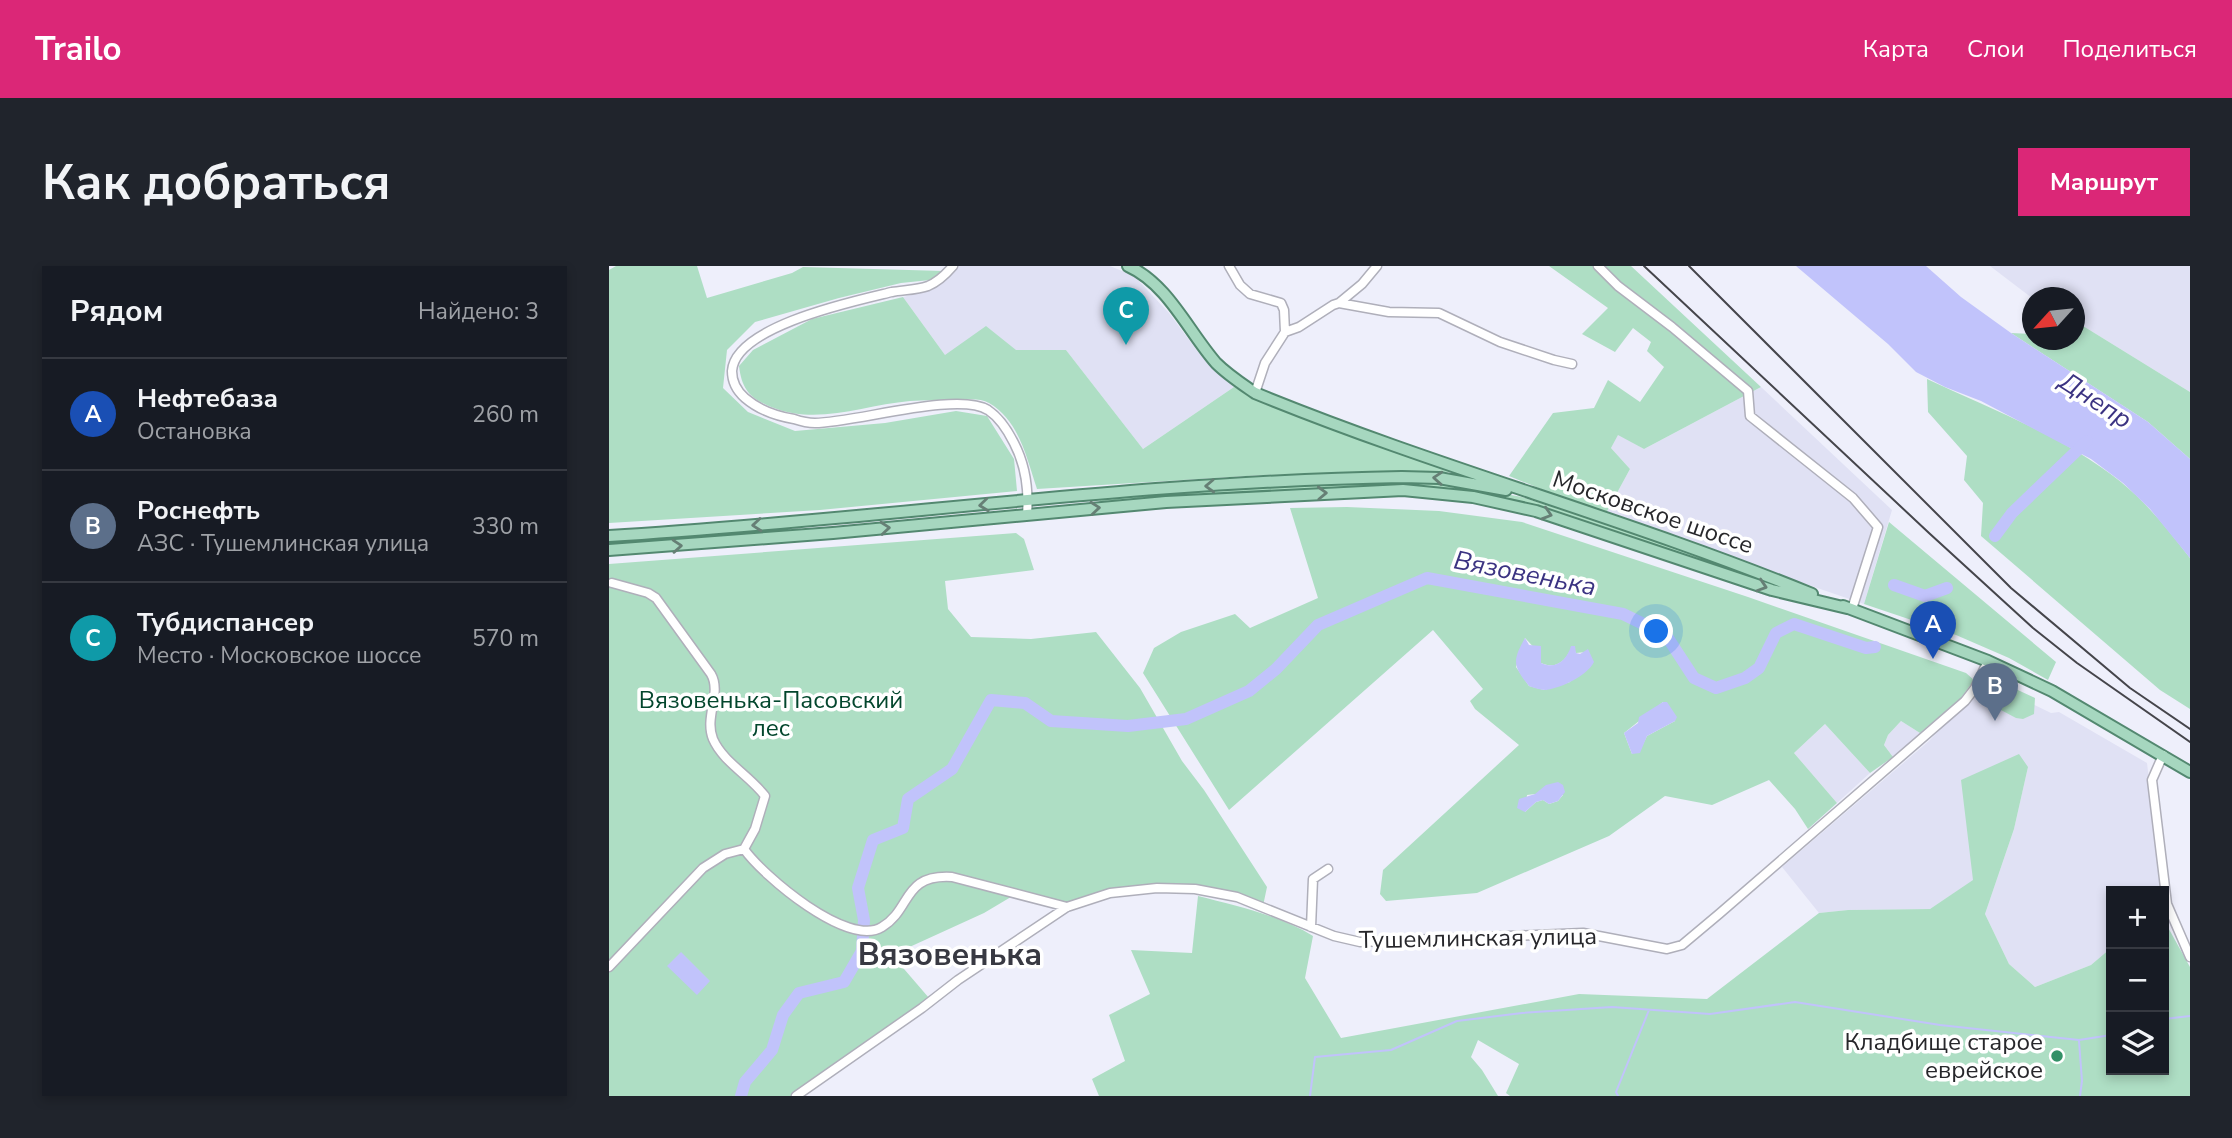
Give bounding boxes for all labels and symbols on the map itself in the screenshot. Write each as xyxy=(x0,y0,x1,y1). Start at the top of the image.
pin: C xyxy=(1103,287,1149,345)
north arrow xyxy=(2022,287,2085,350)
water label: Днепр xyxy=(2051,363,2139,437)
street label: Московское шоссе xyxy=(1549,463,1757,561)
one-way arrow xyxy=(1432,471,1443,486)
one-way arrow xyxy=(1205,478,1216,493)
one-way arrow xyxy=(1316,486,1327,501)
one-way arrow xyxy=(978,497,989,512)
one-way arrow xyxy=(1089,501,1100,516)
one-way arrow xyxy=(1540,506,1552,520)
one-way arrow xyxy=(752,517,763,532)
one-way arrow xyxy=(880,521,891,536)
one-way arrow xyxy=(672,538,683,553)
water label: Вязовенька xyxy=(1451,543,1599,604)
one-way arrow xyxy=(1756,578,1768,592)
pin: A xyxy=(1910,601,1956,659)
your location xyxy=(1639,614,1673,648)
pin: B xyxy=(1972,663,2018,721)
park label: Вязовенька-Пасовский лес xyxy=(639,684,903,744)
street label: Тушемлинская улица xyxy=(1359,920,1597,956)
district label: Вязовенька xyxy=(858,933,1042,976)
place label: Кладбище старое еврейское xyxy=(1844,1026,2043,1086)
marker: Кладбище старое еврейское xyxy=(2049,1048,2065,1064)

